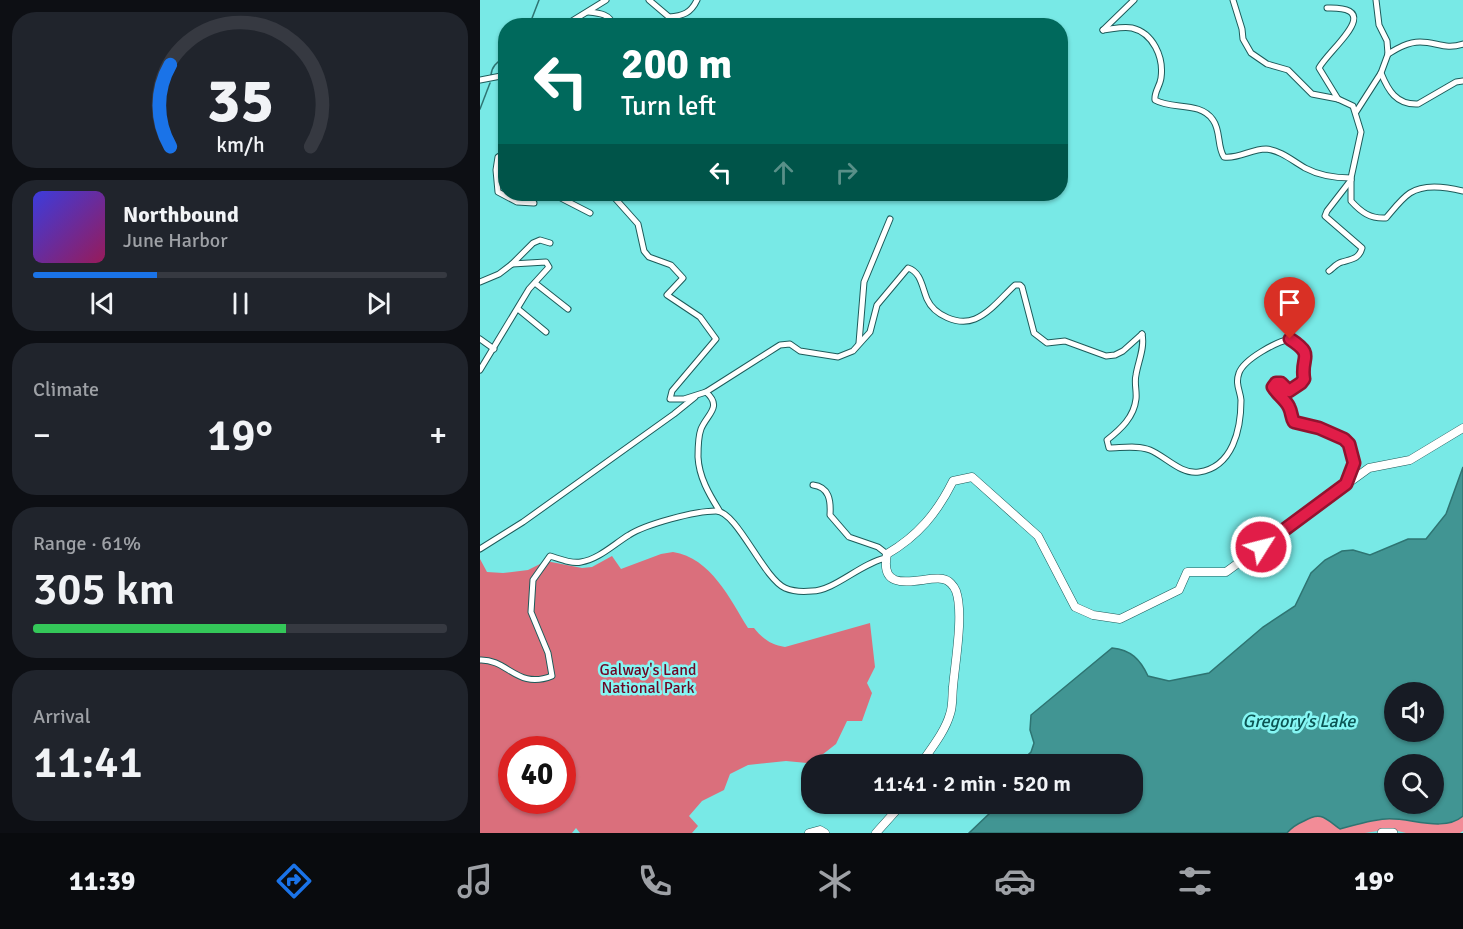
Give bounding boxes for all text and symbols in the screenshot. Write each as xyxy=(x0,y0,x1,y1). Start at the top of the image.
text: 200 m xyxy=(621,39,732,90)
icon: left xyxy=(522,42,600,120)
text: 35 xyxy=(206,62,274,139)
text: Turn left xyxy=(621,90,716,123)
text: km/h xyxy=(216,132,264,158)
icon: left xyxy=(704,156,737,189)
icon: ahead xyxy=(767,156,800,189)
icon: right xyxy=(830,156,863,189)
text: Northbound xyxy=(123,201,239,228)
text: June Harbor xyxy=(123,228,228,253)
pin xyxy=(1264,277,1315,339)
icon: arrive xyxy=(1273,286,1306,319)
icon: previous xyxy=(86,287,119,320)
icon: pause xyxy=(224,287,257,320)
icon: next xyxy=(362,287,395,320)
text: Climate xyxy=(33,377,99,402)
text: 19° xyxy=(207,408,273,463)
text: − xyxy=(33,415,51,456)
text: + xyxy=(429,415,447,456)
position arrow xyxy=(1229,515,1293,579)
text: Range · 61% xyxy=(33,531,141,556)
text: 305 km xyxy=(33,562,175,617)
park label: Galway's Land National Park xyxy=(599,660,697,698)
map controls xyxy=(1384,682,1444,814)
button: sound xyxy=(1384,682,1444,742)
text: Arrival xyxy=(33,704,91,729)
water label: Gregory's Lake xyxy=(1243,710,1356,732)
text: 11:41 xyxy=(33,735,143,790)
speed limit sign: 40 xyxy=(498,736,576,814)
button: search xyxy=(1384,754,1444,814)
text: 11:41 · 2 min · 520 m xyxy=(873,770,1071,797)
icon: directions xyxy=(273,860,315,902)
icon: music xyxy=(454,860,496,902)
icon: phone xyxy=(634,860,676,902)
icon: climate xyxy=(814,860,856,902)
icon: car xyxy=(994,860,1036,902)
icon: filters xyxy=(1174,860,1216,902)
text: 11:39 xyxy=(69,865,135,898)
text: 19° xyxy=(1354,865,1394,898)

